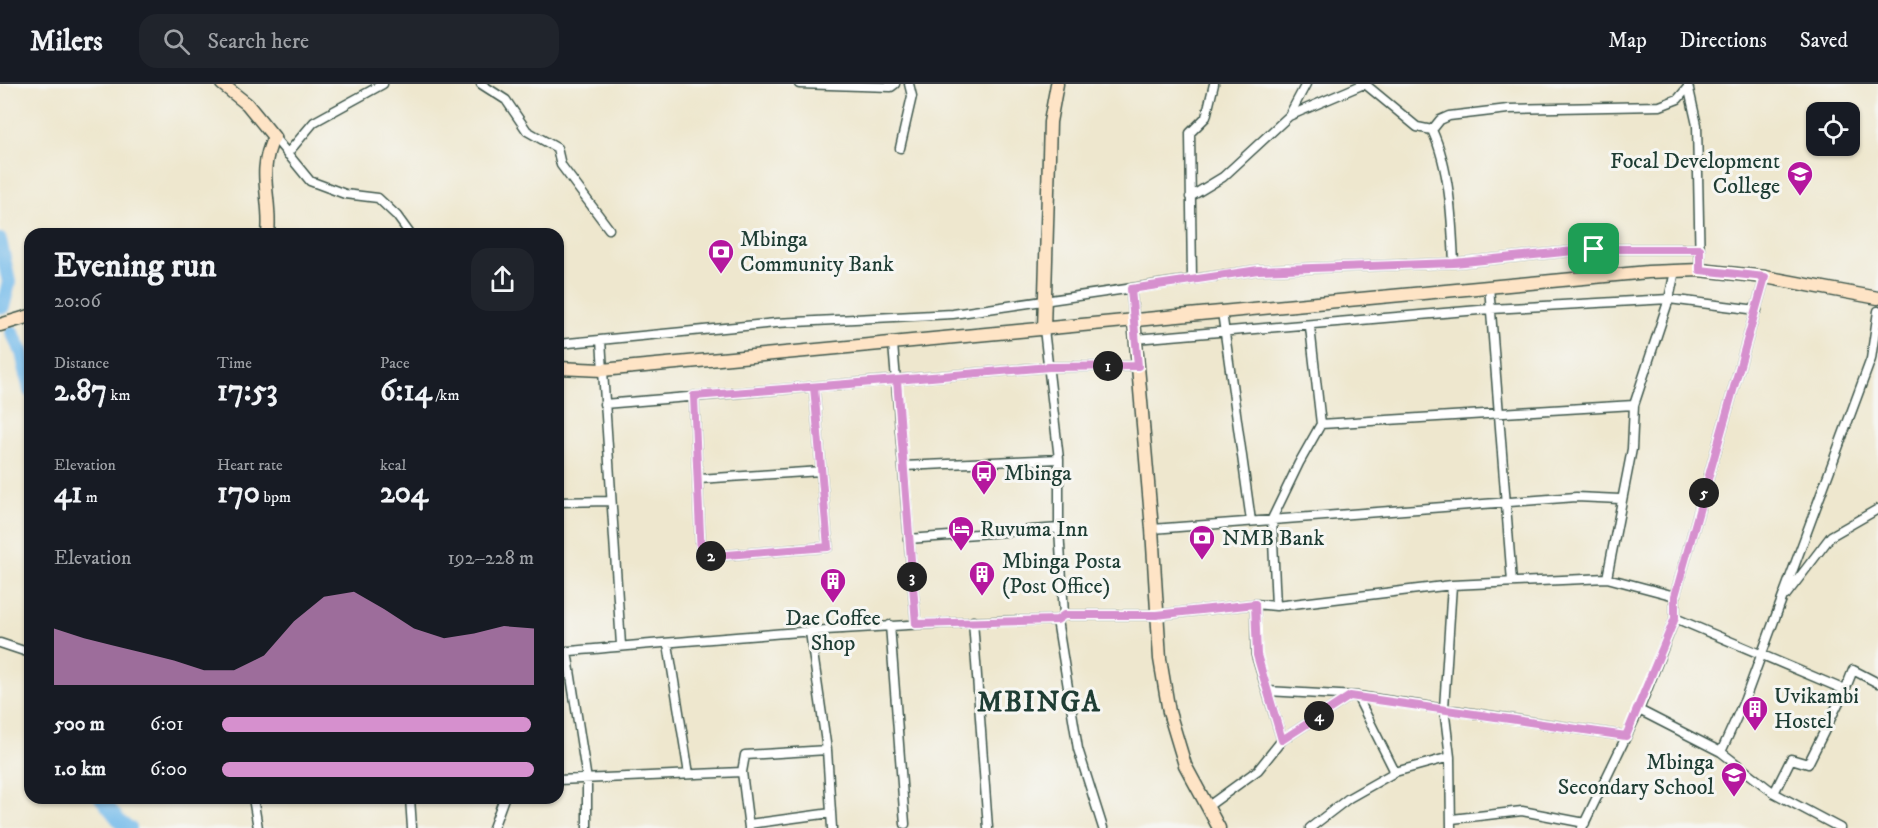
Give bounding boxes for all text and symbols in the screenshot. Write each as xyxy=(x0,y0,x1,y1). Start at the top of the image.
search box xyxy=(139,14,559,68)
text: Milers xyxy=(30,24,103,59)
icon: search xyxy=(160,25,193,58)
text: Search here xyxy=(208,28,309,55)
text: Map xyxy=(1608,28,1647,54)
text: Directions xyxy=(1680,28,1767,54)
text: Saved xyxy=(1800,28,1848,54)
map controls xyxy=(1806,102,1860,156)
button: locate xyxy=(1806,102,1860,156)
place label: Focal Development College xyxy=(1610,148,1780,200)
school or university icon: Focal Development College xyxy=(1785,159,1815,197)
pin xyxy=(1568,223,1619,274)
place label: Mbinga Community Bank xyxy=(740,226,894,278)
icon: arrive xyxy=(1577,232,1610,265)
bank icon: Mbinga Community Bank xyxy=(706,237,736,275)
text: Evening run xyxy=(54,246,216,287)
button: share xyxy=(471,248,534,311)
text: 20:06 xyxy=(54,289,101,314)
pin: 1 xyxy=(1093,351,1123,381)
text: Distance xyxy=(54,353,109,373)
text: Time xyxy=(217,353,252,373)
text: Pace xyxy=(380,353,410,373)
text: 1 xyxy=(1105,356,1111,376)
text: 2.87 xyxy=(54,373,107,410)
text: 17:53 xyxy=(217,373,278,410)
text: 6:14 xyxy=(380,373,432,410)
text: km xyxy=(107,385,131,405)
text: /km xyxy=(432,385,459,405)
text: Elevation xyxy=(54,455,116,475)
text: Heart rate xyxy=(217,455,283,475)
text: kcal xyxy=(380,455,406,475)
bus stop icon: Mbinga xyxy=(969,458,999,496)
place label: Mbinga xyxy=(1004,460,1072,487)
text: 41 xyxy=(54,475,82,512)
text: 170 xyxy=(217,475,260,512)
text: 204 xyxy=(380,475,428,512)
pin: 5 xyxy=(1689,478,1719,508)
text: 5 xyxy=(1700,483,1708,503)
text: m xyxy=(82,487,98,507)
text: bpm xyxy=(260,487,291,507)
hotel icon: Ruvuma Inn xyxy=(946,514,976,552)
place label: Ruvuma Inn xyxy=(980,516,1089,543)
bank icon: NMB Bank xyxy=(1187,523,1217,561)
place label: NMB Bank xyxy=(1222,525,1325,552)
pin: 2 xyxy=(696,541,726,571)
text: Elevation xyxy=(54,546,131,571)
text: 192–228 m xyxy=(447,546,534,571)
text: 2 xyxy=(707,546,715,566)
place label: Mbinga Posta (Post Office) xyxy=(1002,548,1122,600)
building icon: Mbinga Posta (Post Office) xyxy=(967,559,997,597)
pin: 3 xyxy=(897,562,927,592)
building icon: Dae Coffee Shop xyxy=(818,566,848,604)
text: 3 xyxy=(909,567,915,587)
place label: Dae Coffee Shop xyxy=(785,605,881,657)
place label: Uvikambi Hostel xyxy=(1774,683,1859,735)
district label: MBINGA xyxy=(977,685,1101,720)
building icon: Uvikambi Hostel xyxy=(1740,694,1770,732)
pin: 4 xyxy=(1304,701,1334,731)
text: 4 xyxy=(1314,706,1324,726)
text: 500 m xyxy=(54,712,105,737)
text: 6:01 xyxy=(150,712,184,737)
place label: Mbinga Secondary School xyxy=(1558,749,1715,801)
text: 1.0 km xyxy=(54,757,106,782)
text: 6:00 xyxy=(150,757,187,782)
school or university icon: Mbinga Secondary School xyxy=(1719,760,1749,798)

